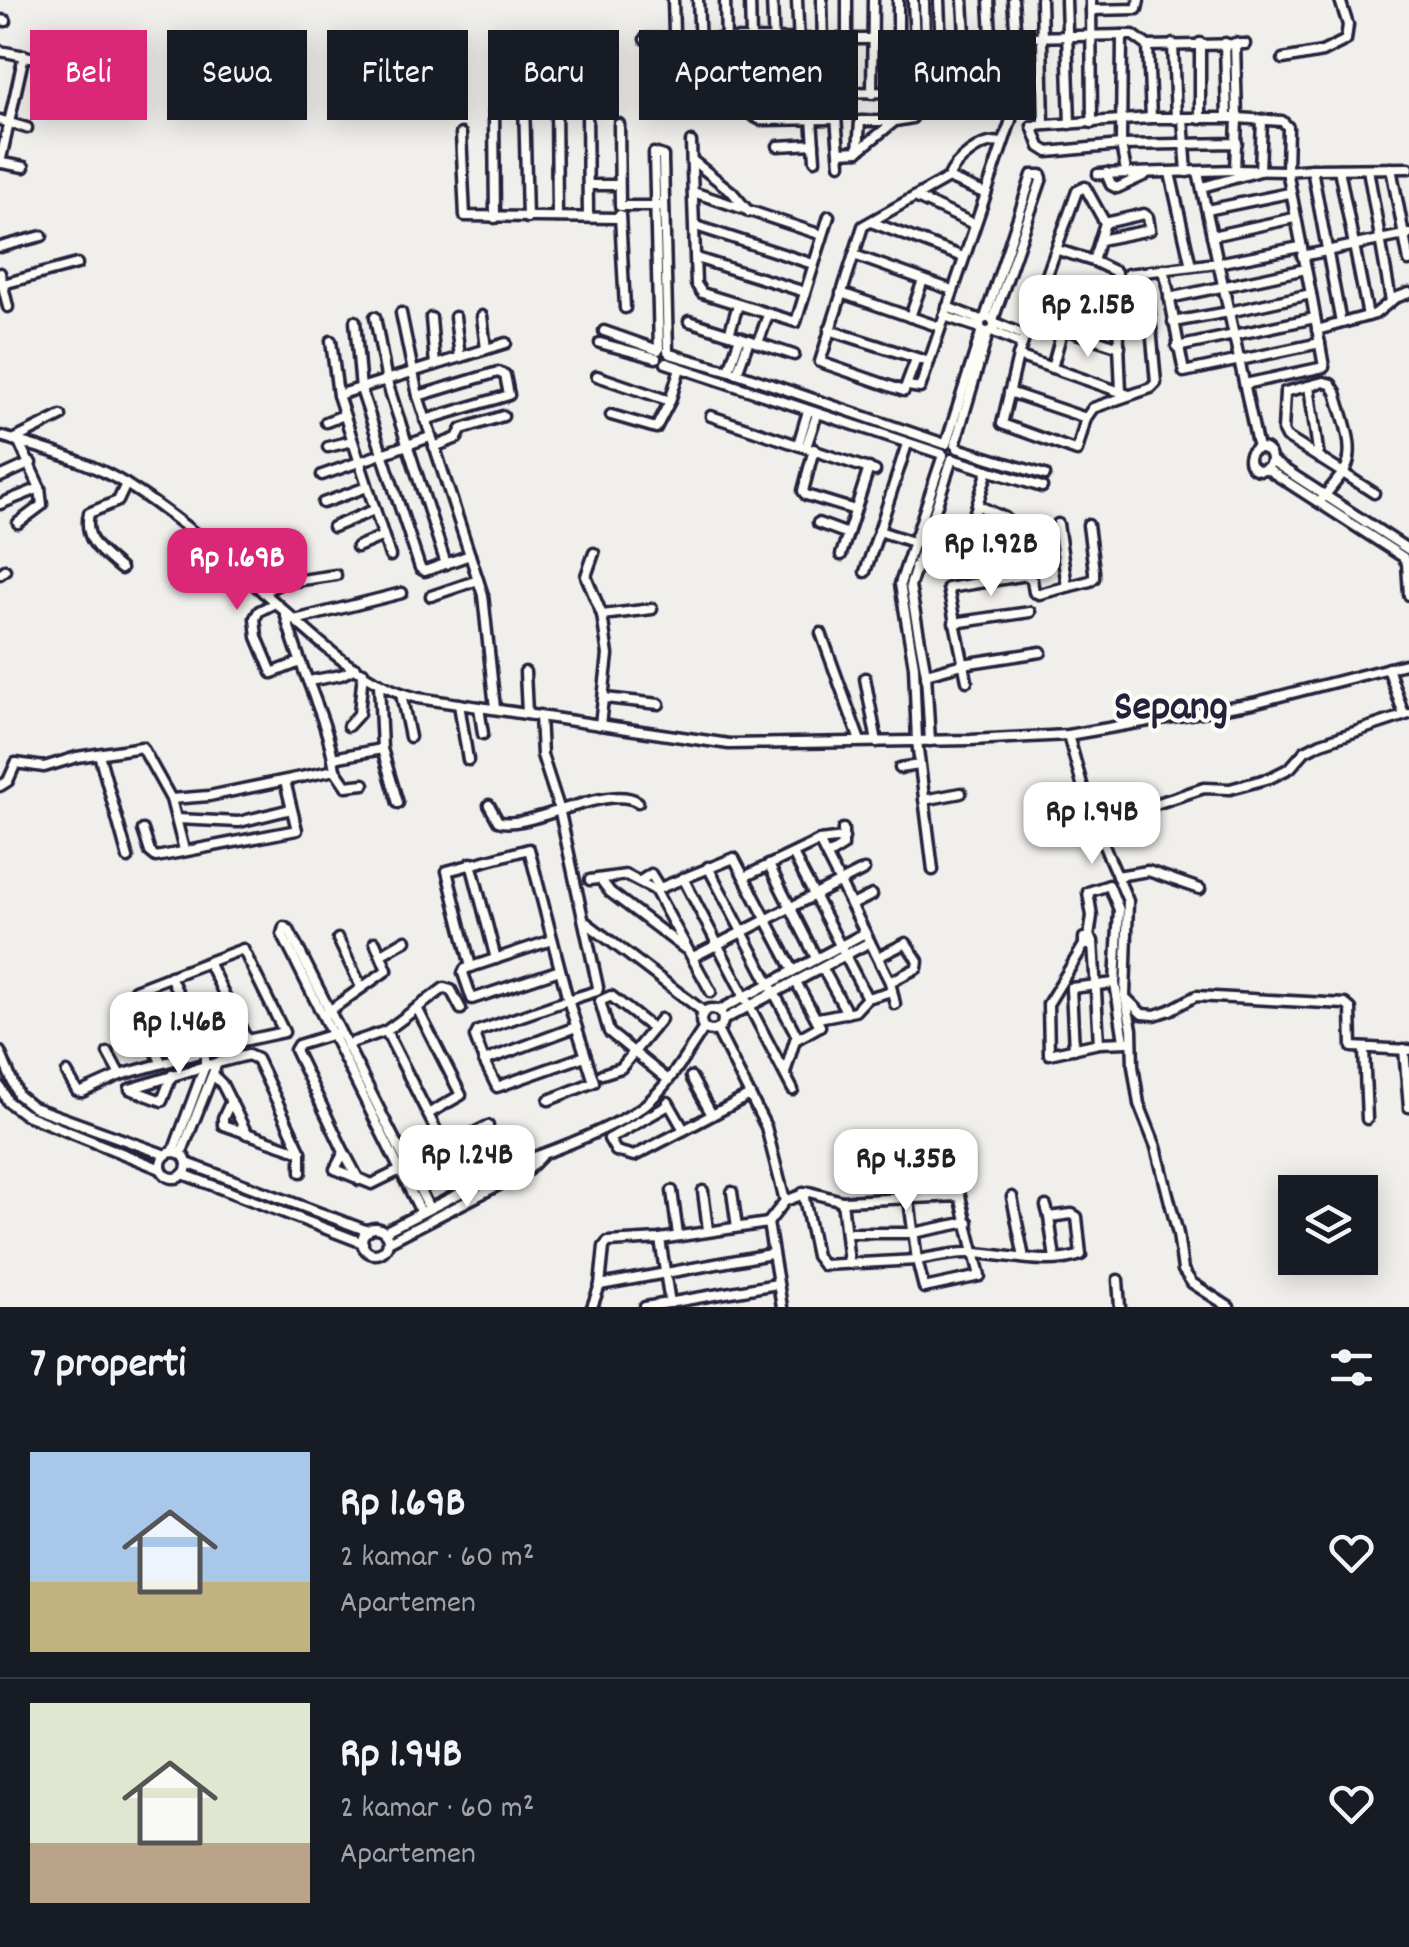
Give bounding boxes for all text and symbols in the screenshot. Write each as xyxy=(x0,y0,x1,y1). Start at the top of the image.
chip: Beli xyxy=(30,30,147,120)
chip: Sewa xyxy=(167,30,307,120)
chip: Filter xyxy=(327,30,468,120)
chip: Baru xyxy=(488,30,619,120)
chip: Apartemen xyxy=(639,30,858,120)
chip: Rumah xyxy=(878,30,1036,120)
pin: Rp 2.15B xyxy=(985,275,1191,360)
text: Rp 2.15B xyxy=(1041,284,1135,330)
pin: Rp 1.92B xyxy=(888,514,1094,599)
text: Rp 1.92B xyxy=(944,523,1038,569)
pin: Rp 1.69B xyxy=(134,528,340,613)
text: Rp 1.69B xyxy=(189,537,285,583)
district label: Sepang xyxy=(1114,680,1228,740)
pin: Rp 1.94B xyxy=(989,782,1195,867)
text: Rp 1.94B xyxy=(1045,791,1139,837)
pin: Rp 1.46B xyxy=(76,992,282,1077)
text: Rp 1.46B xyxy=(132,1001,226,1047)
pin: Rp 1.24B xyxy=(364,1125,570,1210)
pin: Rp 4.35B xyxy=(803,1129,1009,1214)
text: Rp 1.24B xyxy=(421,1134,513,1180)
text: Rp 4.35B xyxy=(856,1138,956,1184)
map controls xyxy=(1278,1175,1378,1275)
button: layers xyxy=(1278,1175,1378,1275)
text: 7 properti xyxy=(30,1337,186,1397)
icon: filters xyxy=(1324,1340,1379,1395)
text: Rp 1.69B xyxy=(340,1476,465,1536)
icon: home xyxy=(110,1492,230,1612)
icon: heart xyxy=(1324,1525,1379,1580)
text: 2 kamar · 60 m² xyxy=(340,1536,534,1582)
text: Apartemen xyxy=(340,1582,476,1628)
text: Rp 1.94B xyxy=(340,1727,462,1787)
icon: home xyxy=(110,1743,230,1863)
icon: heart xyxy=(1324,1776,1379,1831)
text: 2 kamar · 60 m² xyxy=(340,1787,534,1833)
text: Apartemen xyxy=(340,1833,476,1879)

